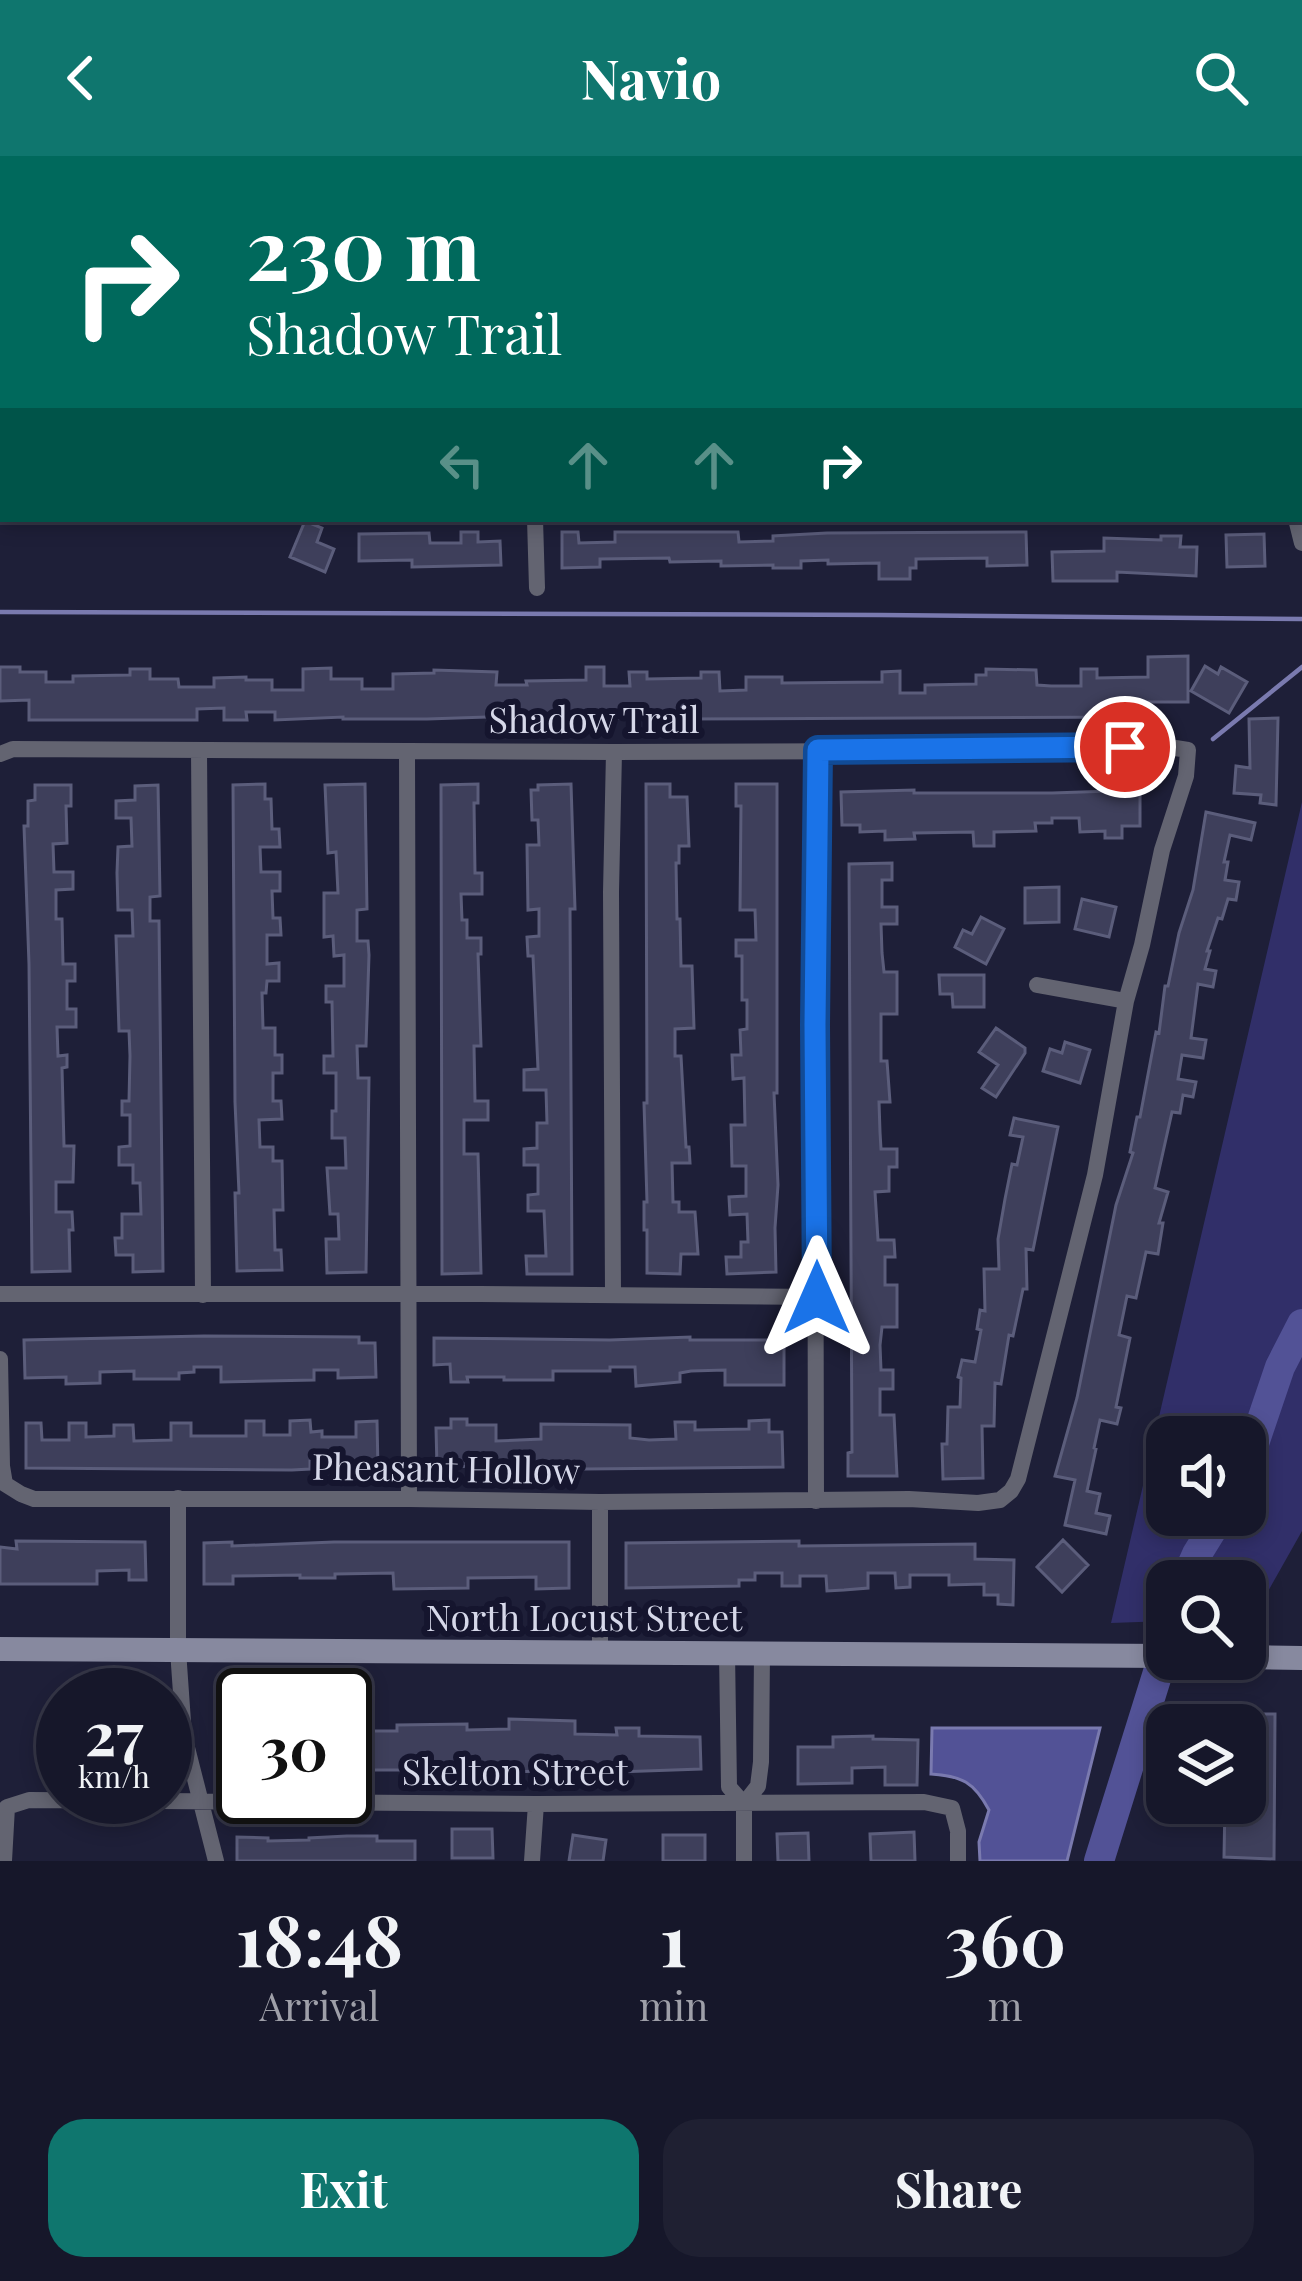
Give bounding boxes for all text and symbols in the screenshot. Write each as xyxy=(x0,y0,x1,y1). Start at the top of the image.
text: Navio xyxy=(581,42,721,114)
icon: back xyxy=(48,45,114,111)
icon: search xyxy=(1188,45,1254,111)
text: 230 m xyxy=(246,190,481,302)
icon: right xyxy=(48,204,204,360)
text: Shadow Trail xyxy=(246,297,562,369)
icon: left xyxy=(429,432,495,498)
icon: ahead xyxy=(555,432,621,498)
icon: ahead xyxy=(681,432,747,498)
icon: right xyxy=(807,432,873,498)
street label: Shadow Trail xyxy=(489,694,699,742)
pin xyxy=(1074,696,1176,798)
icon: arrive xyxy=(1092,714,1158,780)
position arrow xyxy=(754,1235,880,1361)
map controls xyxy=(1146,1416,1266,1824)
button: sound xyxy=(1146,1416,1266,1536)
street label: Pheasant Hollow xyxy=(312,1441,581,1493)
button: search xyxy=(1146,1560,1266,1680)
street label: North Locust Street xyxy=(426,1592,744,1640)
speed limit sign: 30 xyxy=(216,1668,372,1824)
text: 27 xyxy=(85,1691,143,1771)
button: layers xyxy=(1146,1704,1266,1824)
street label: Skelton Street xyxy=(402,1746,629,1794)
text: km/h xyxy=(78,1756,150,1796)
text: 18:48 xyxy=(236,1889,403,1985)
text: 1 xyxy=(660,1889,687,1985)
text: 360 xyxy=(944,1889,1066,1985)
text: Arrival xyxy=(259,1979,380,2031)
text: min xyxy=(639,1979,708,2031)
text: m xyxy=(988,1979,1022,2031)
button: Exit xyxy=(48,2119,639,2257)
button: Share xyxy=(663,2119,1254,2257)

